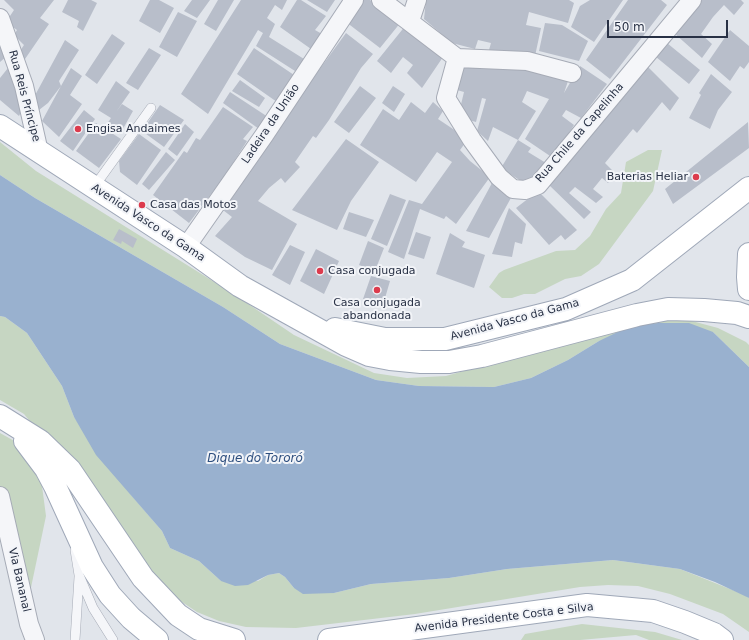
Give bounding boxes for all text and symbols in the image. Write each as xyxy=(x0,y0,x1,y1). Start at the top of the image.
scale bar xyxy=(609,12,730,38)
text: 50 m xyxy=(614,20,645,34)
street label: Rua Reis Príncipe xyxy=(5,49,43,143)
street label: Rua Chile da Capelinha xyxy=(533,81,627,185)
street label: Ladeira da União xyxy=(239,82,303,166)
place label: Engisa Andaimes xyxy=(86,122,180,136)
marker: Engisa Andaimes xyxy=(73,124,83,134)
place label: Baterias Heliar xyxy=(607,170,688,184)
marker: Baterias Heliar xyxy=(691,172,701,182)
street label: Avenida Vasco da Gama xyxy=(89,181,207,265)
place label: Casa das Motos xyxy=(150,198,236,212)
marker: Casa das Motos xyxy=(137,200,147,210)
place label: Casa conjugada xyxy=(328,264,416,278)
marker: Casa conjugada xyxy=(315,266,325,276)
marker: Casa conjugada abandonada xyxy=(372,285,382,295)
place label: Casa conjugada abandonada xyxy=(333,296,421,322)
street label: Avenida Vasco da Gama xyxy=(449,296,581,344)
water label: Dique do Tororó xyxy=(207,452,303,466)
street label: Via Bananal xyxy=(5,547,33,613)
street label: Avenida Presidente Costa e Silva xyxy=(414,600,594,636)

